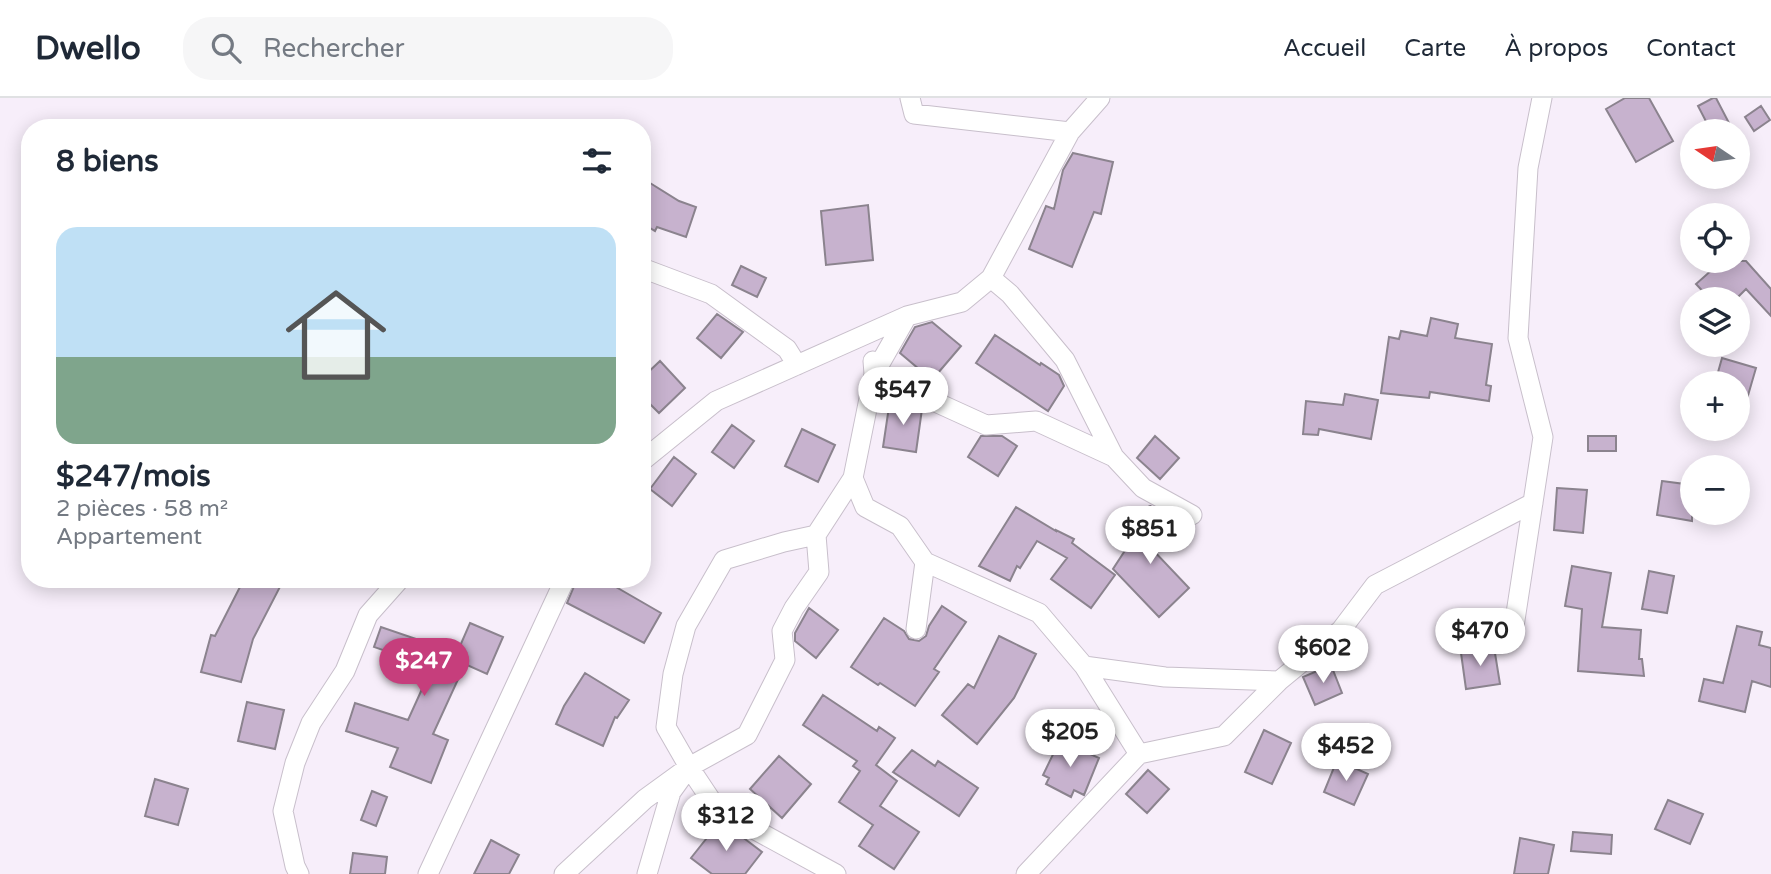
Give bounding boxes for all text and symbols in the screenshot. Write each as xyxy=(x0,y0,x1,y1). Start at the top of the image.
search box xyxy=(183,17,673,80)
text: Dwello xyxy=(35,29,141,68)
icon: search xyxy=(207,29,245,67)
text: Rechercher xyxy=(263,33,404,64)
text: Accueil xyxy=(1283,34,1366,63)
text: Carte xyxy=(1404,34,1466,63)
text: À propos xyxy=(1504,34,1608,63)
text: Contact xyxy=(1646,34,1736,63)
north arrow xyxy=(1680,119,1750,189)
map controls xyxy=(1680,119,1750,525)
icon: filters xyxy=(578,142,616,180)
text: 8 biens xyxy=(56,143,159,180)
button: locate xyxy=(1680,203,1750,273)
icon: home xyxy=(273,272,399,398)
button: layers xyxy=(1680,287,1750,357)
pin: $547 xyxy=(862,368,944,427)
button: + xyxy=(1680,371,1750,441)
text: $547 xyxy=(874,376,932,404)
button: − xyxy=(1680,455,1750,525)
text: $247/mois xyxy=(56,458,211,495)
text: 2 pièces · 58 m² xyxy=(56,495,228,523)
pin: $851 xyxy=(1109,506,1191,566)
text: $851 xyxy=(1121,515,1179,543)
text: Appartement xyxy=(56,523,202,551)
pin: $470 xyxy=(1439,608,1521,668)
text: $470 xyxy=(1451,617,1509,645)
pin: $602 xyxy=(1282,626,1364,685)
text: $602 xyxy=(1294,634,1352,662)
pin: $247 xyxy=(383,638,465,698)
text: $247 xyxy=(395,647,453,675)
pin: $205 xyxy=(1029,710,1111,769)
text: $205 xyxy=(1041,718,1099,746)
pin: $452 xyxy=(1305,724,1387,783)
text: $452 xyxy=(1317,732,1375,760)
pin: $312 xyxy=(685,794,767,853)
text: $312 xyxy=(697,802,755,830)

